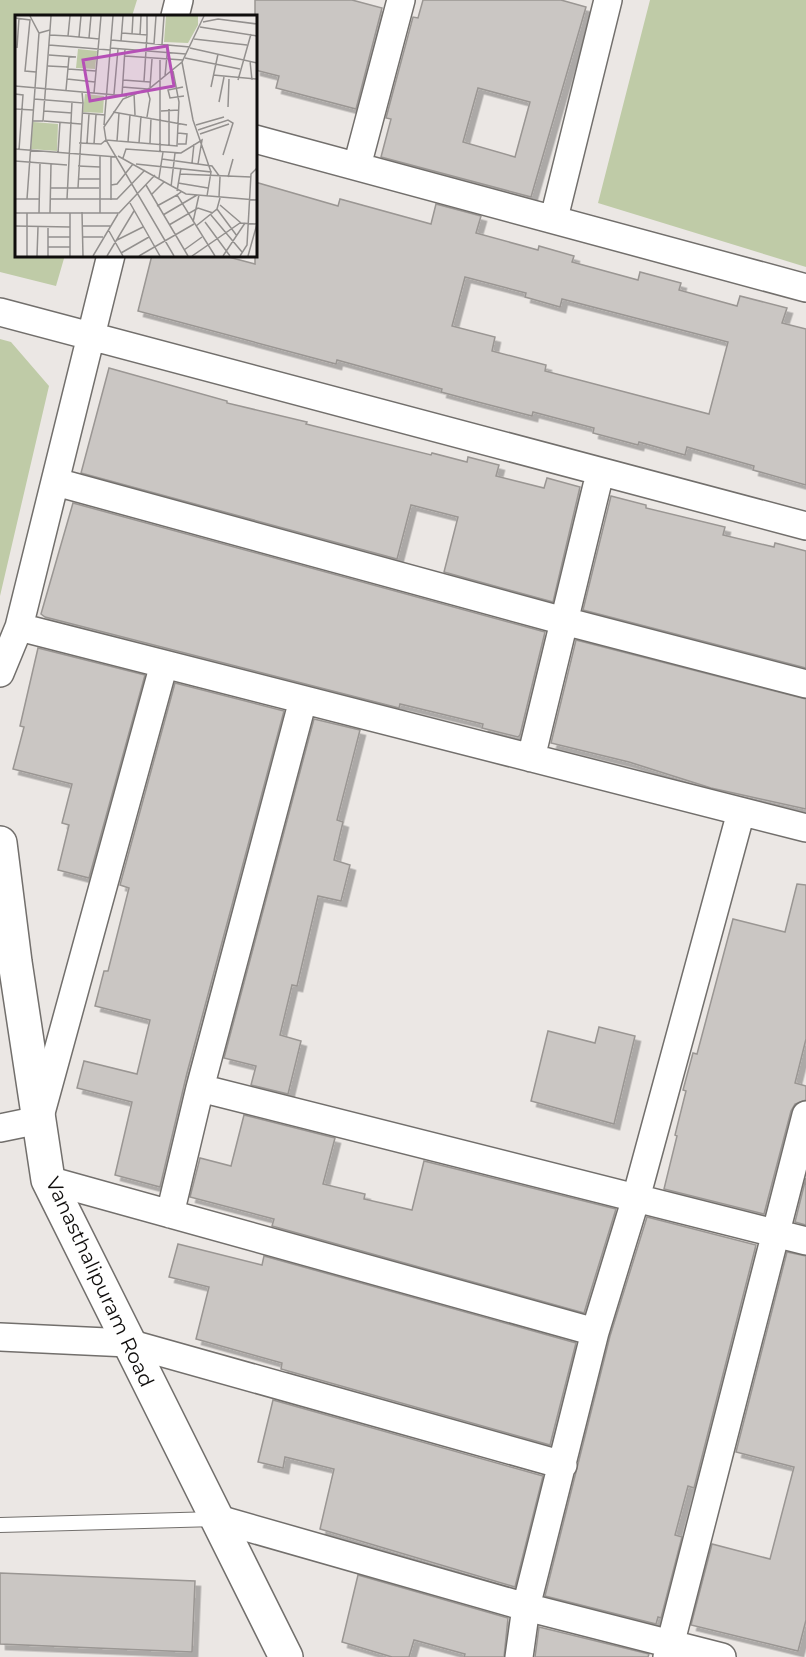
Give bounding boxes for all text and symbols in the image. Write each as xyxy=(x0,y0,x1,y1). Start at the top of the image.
inset map xyxy=(15,15,256,256)
street label: Vanasthalipuram Road xyxy=(41,1173,159,1391)

